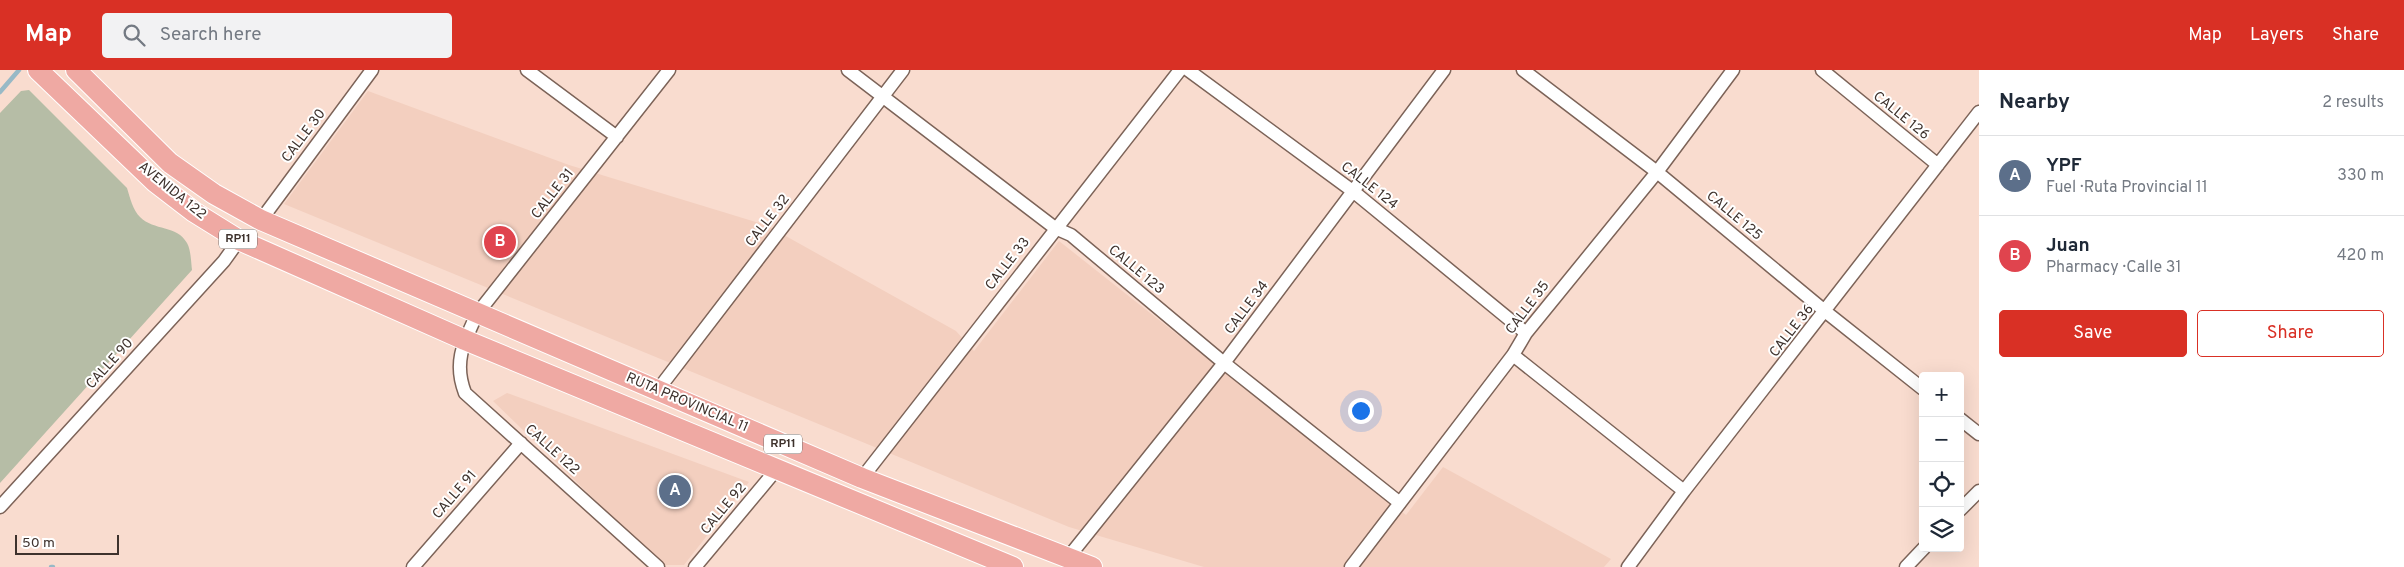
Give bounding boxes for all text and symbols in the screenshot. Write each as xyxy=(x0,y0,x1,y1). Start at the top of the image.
search box xyxy=(102,13,452,58)
text: Map xyxy=(25,20,72,50)
icon: search xyxy=(120,21,148,49)
text: Search here xyxy=(160,23,261,47)
text: Map xyxy=(2188,24,2222,47)
text: Layers xyxy=(2250,24,2304,47)
text: Share xyxy=(2332,24,2379,47)
street label: CALLE 126 xyxy=(1869,88,1933,144)
text: Nearby xyxy=(1999,89,2070,116)
text: 2 results xyxy=(2322,93,2384,113)
street label: CALLE 30 xyxy=(278,106,330,166)
text: YPF xyxy=(2046,154,2082,178)
street label: AVENIDA 122 xyxy=(135,158,209,224)
street label: CALLE 124 xyxy=(1337,158,1401,214)
street label: CALLE 31 xyxy=(528,166,578,222)
text: A xyxy=(2009,166,2021,186)
text: 330 m xyxy=(2337,166,2384,186)
text: Fuel · Ruta Provincial 11 xyxy=(2046,178,2208,198)
street label: CALLE 125 xyxy=(1703,188,1765,244)
street label: CALLE 32 xyxy=(742,191,794,251)
pin: B xyxy=(484,223,516,261)
road number: RP11 xyxy=(219,230,257,248)
street label: CALLE 33 xyxy=(982,234,1034,294)
text: Juan xyxy=(2046,234,2090,258)
street label: CALLE 123 xyxy=(1105,242,1167,298)
text: B xyxy=(2009,246,2021,266)
text: 420 m xyxy=(2337,246,2384,266)
text: Pharmacy · Calle 31 xyxy=(2046,258,2181,278)
street label: CALLE 34 xyxy=(1221,278,1273,338)
street label: CALLE 35 xyxy=(1502,278,1554,338)
street label: CALLE 36 xyxy=(1766,301,1818,361)
button: Save xyxy=(1999,310,2187,357)
button: Share xyxy=(2197,310,2384,357)
street label: CALLE 90 xyxy=(83,335,137,393)
street label: RUTA PROVINCIAL 11 xyxy=(623,370,751,436)
map controls xyxy=(1919,372,1964,552)
button: + xyxy=(1919,372,1964,417)
your location xyxy=(1348,398,1374,424)
button: − xyxy=(1919,417,1964,462)
street label: CALLE 122 xyxy=(521,421,583,479)
road number: RP11 xyxy=(764,434,802,454)
button: locate xyxy=(1919,462,1964,507)
street label: CALLE 91 xyxy=(429,467,481,523)
pin: A xyxy=(659,472,691,510)
street label: CALLE 92 xyxy=(697,480,751,538)
button: layers xyxy=(1919,507,1964,552)
scale bar xyxy=(15,532,119,555)
text: 50 m xyxy=(22,535,55,552)

